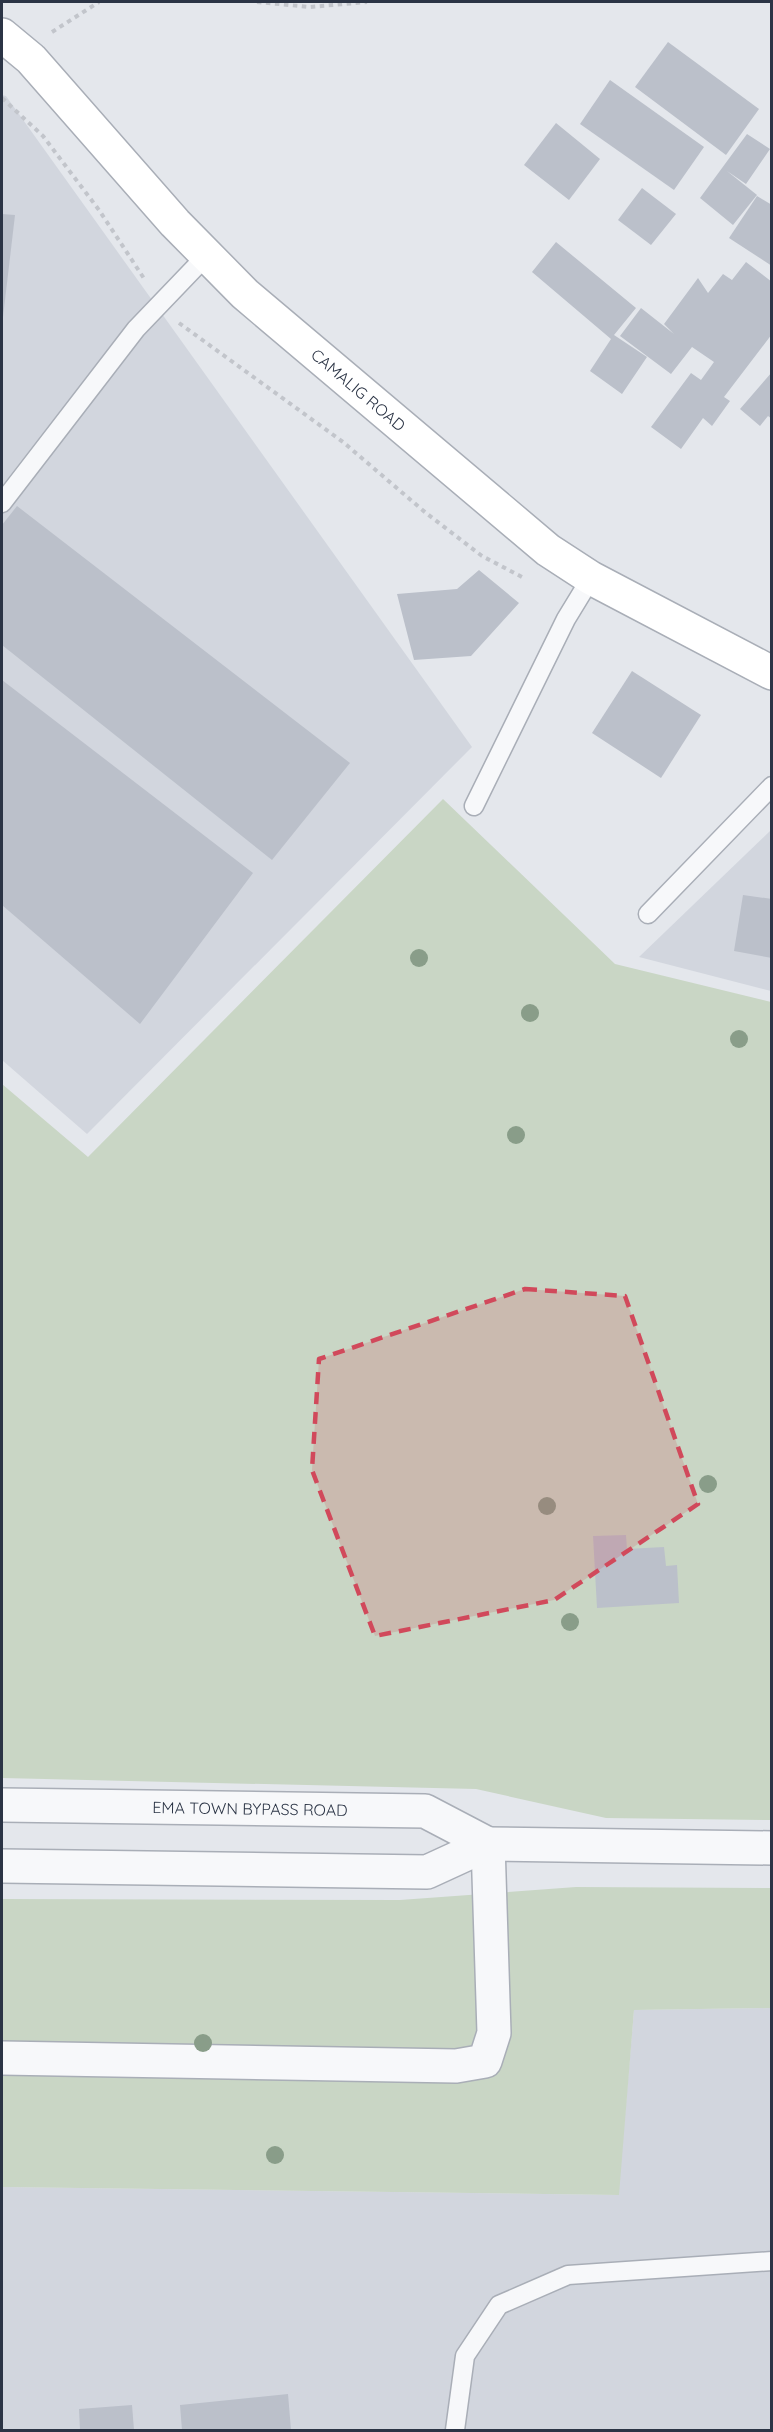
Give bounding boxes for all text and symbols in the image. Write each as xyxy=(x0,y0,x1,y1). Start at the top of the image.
street label: CAMALIG ROAD xyxy=(307,344,410,435)
street label: EMA TOWN BYPASS ROAD xyxy=(152,1797,348,1820)

